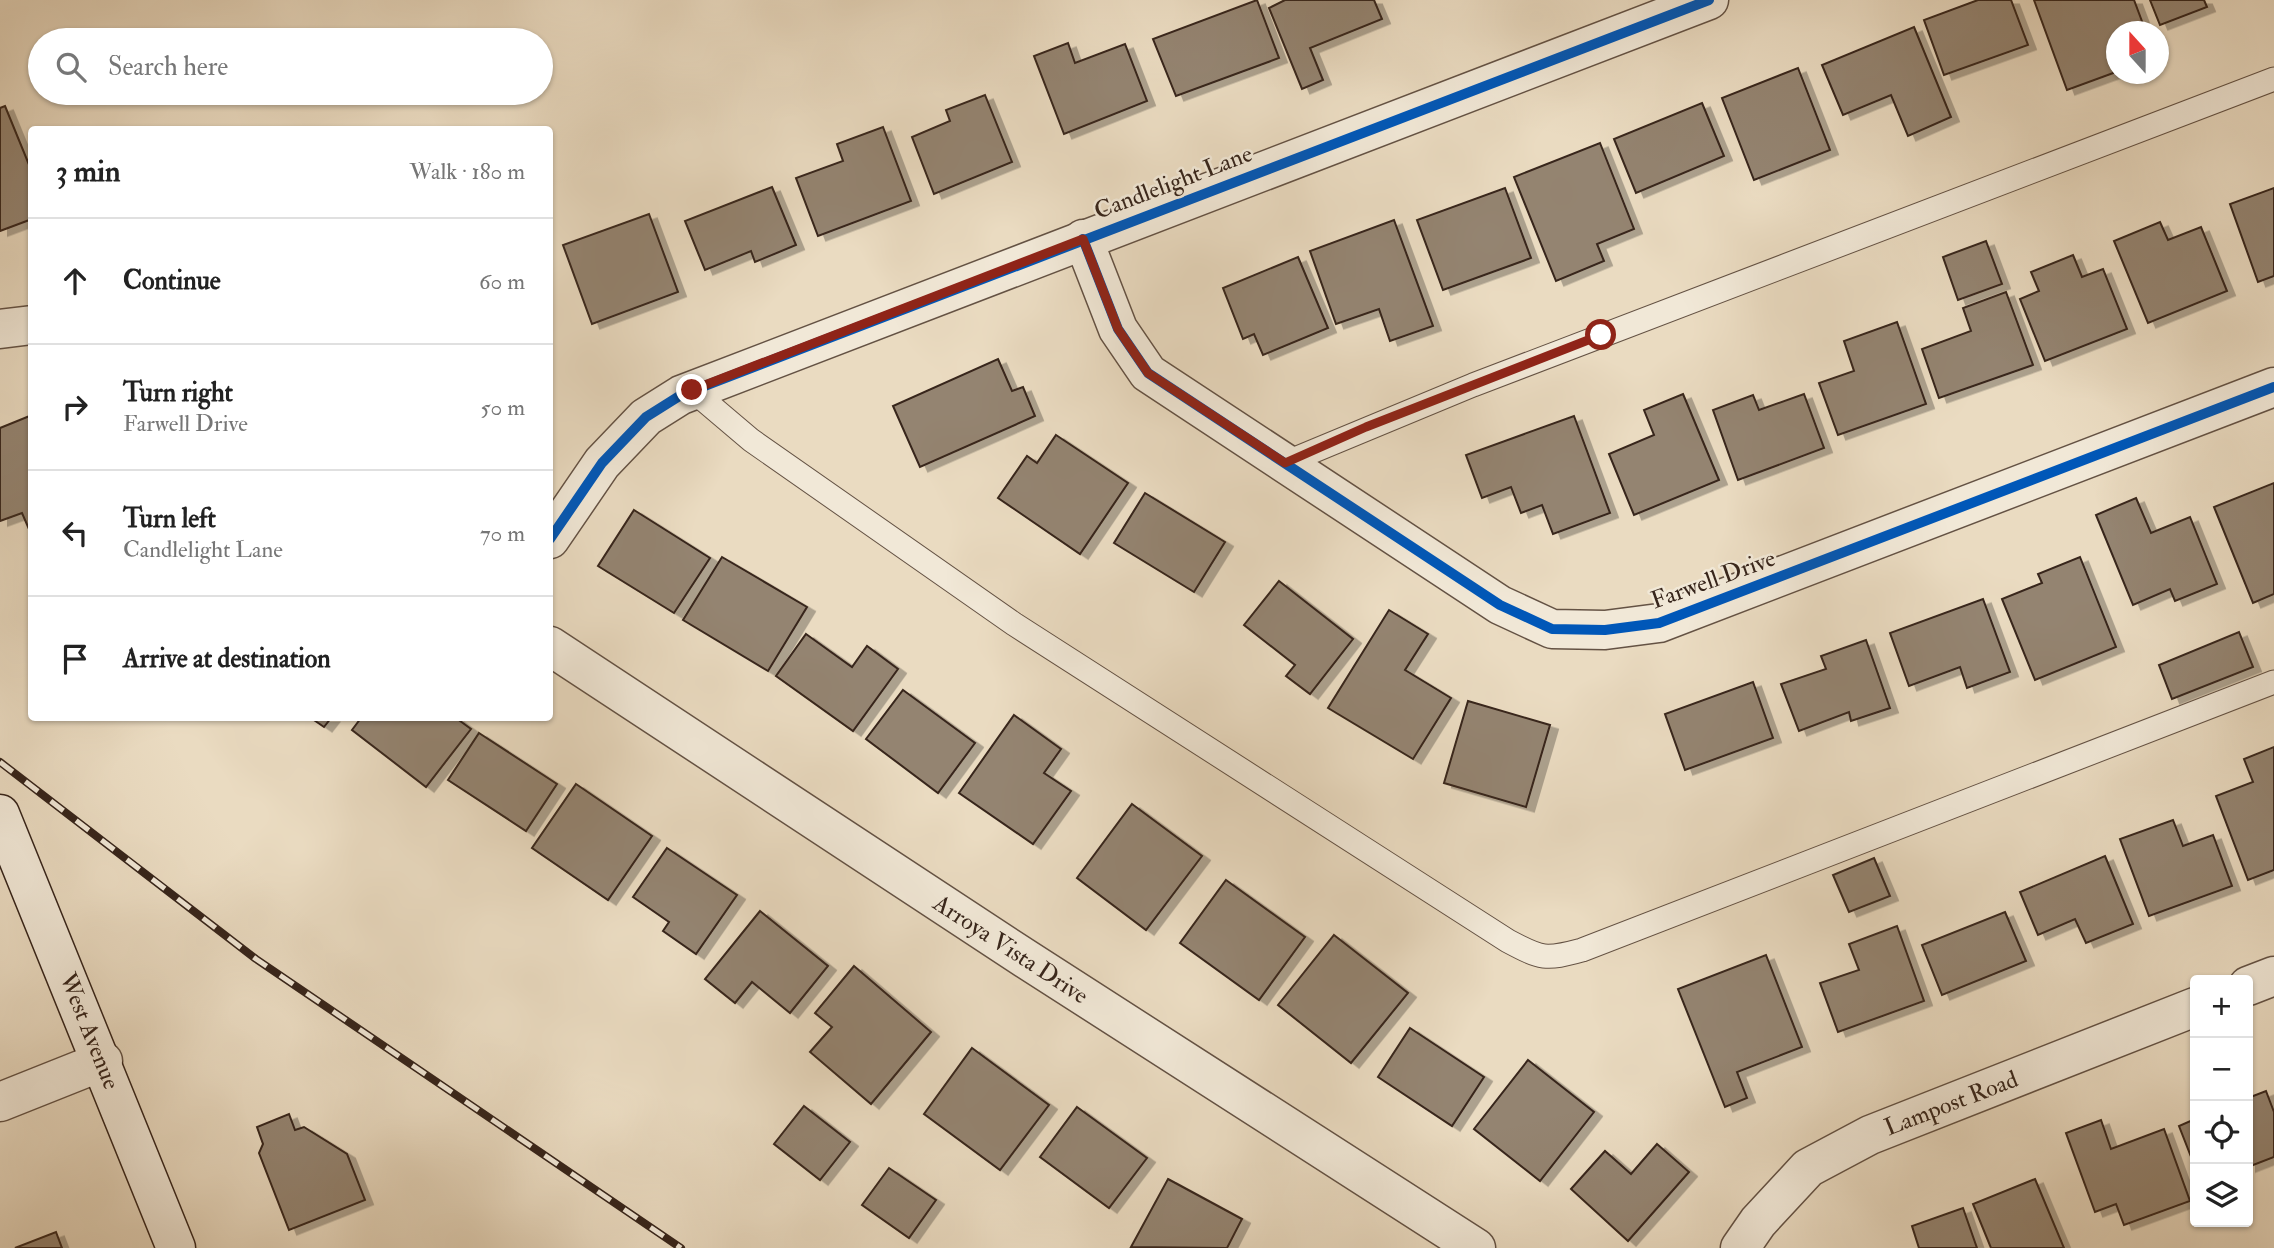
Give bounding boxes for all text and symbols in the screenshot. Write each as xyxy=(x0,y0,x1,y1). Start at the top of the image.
north arrow xyxy=(2106,21,2169,84)
search box xyxy=(28,28,553,105)
icon: search xyxy=(52,48,90,86)
text: Search here xyxy=(108,51,228,83)
street label: Candlelight Lane xyxy=(1090,138,1257,227)
text: 3 min xyxy=(56,153,121,190)
text: Walk · 180 m xyxy=(410,157,525,186)
icon: ahead xyxy=(56,262,94,300)
text: Continue xyxy=(123,265,221,297)
text: 60 m xyxy=(479,267,525,296)
route start xyxy=(1585,319,1616,350)
route end xyxy=(676,374,707,405)
text: Turn right xyxy=(123,377,233,409)
icon: right xyxy=(56,388,94,426)
text: 50 m xyxy=(481,393,525,422)
text: Farwell Drive xyxy=(123,409,248,438)
text: Turn left xyxy=(123,503,216,535)
icon: left xyxy=(56,514,94,552)
text: 70 m xyxy=(480,519,525,548)
text: Candlelight Lane xyxy=(123,535,283,564)
street label: Farwell Drive xyxy=(1647,543,1780,616)
icon: arrive xyxy=(56,640,94,678)
text: Arrive at destination xyxy=(123,643,331,675)
street label: Arroya Vista Drive xyxy=(926,887,1094,1011)
street label: West Avenue xyxy=(52,968,127,1094)
map controls xyxy=(2190,975,2253,1227)
button: + xyxy=(2190,975,2253,1038)
button: − xyxy=(2190,1038,2253,1101)
street label: Lampost Road xyxy=(1880,1064,2023,1143)
button: locate xyxy=(2190,1101,2253,1164)
button: layers xyxy=(2190,1164,2253,1227)

